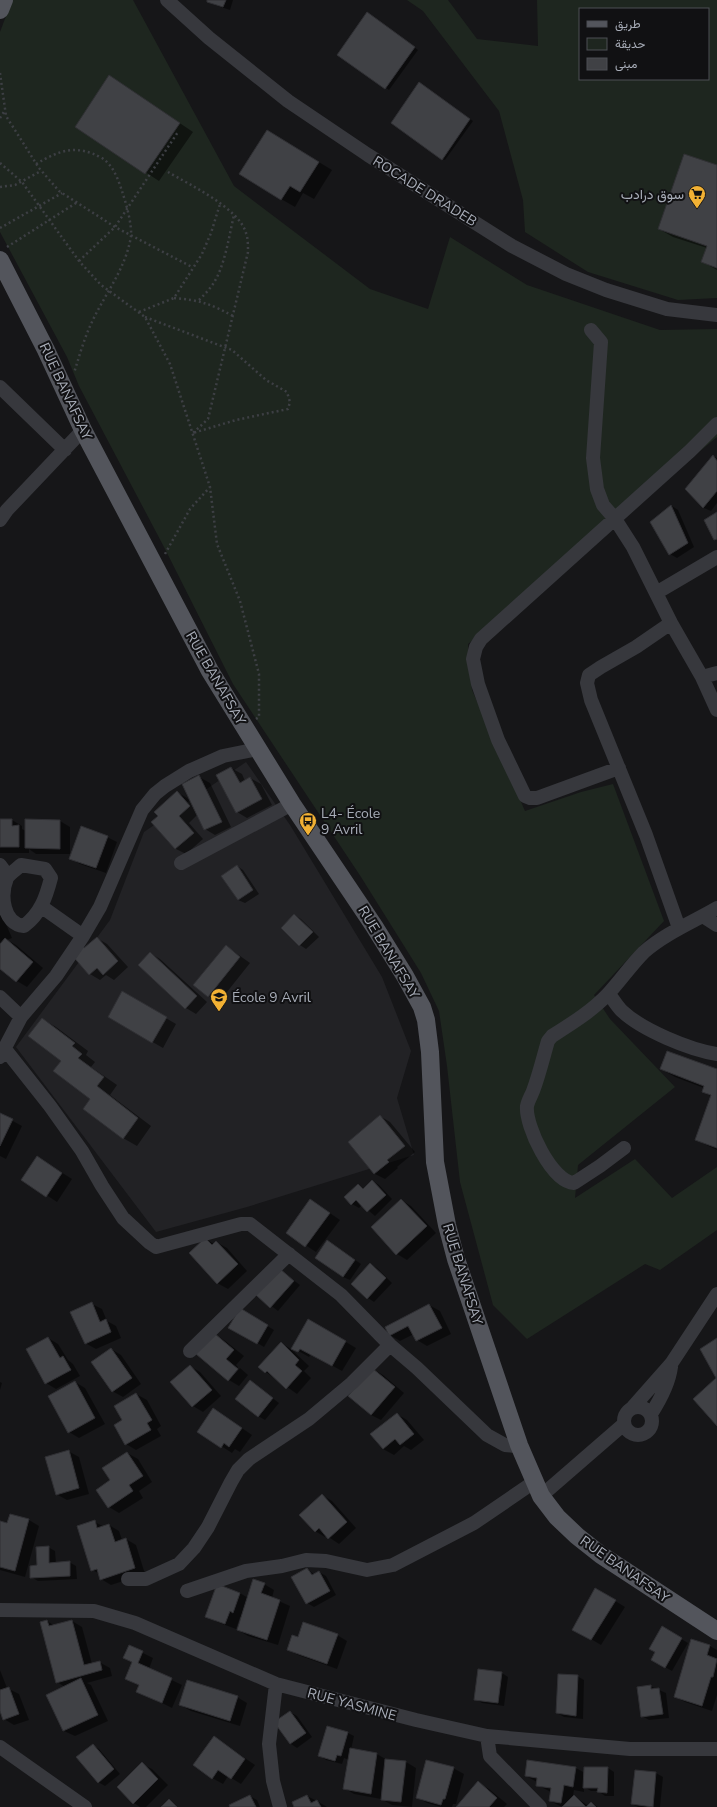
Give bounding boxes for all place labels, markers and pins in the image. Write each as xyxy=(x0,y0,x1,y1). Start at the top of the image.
supermarket icon: سوق درادب xyxy=(687,184,707,209)
place label: سوق درادب xyxy=(621,185,684,204)
place label: L4- École 9 Avril xyxy=(321,804,380,839)
bus stop icon: L4- École 9 Avril xyxy=(298,811,318,836)
school or university icon: École 9 Avril xyxy=(209,987,229,1012)
place label: École 9 Avril xyxy=(232,988,312,1007)

